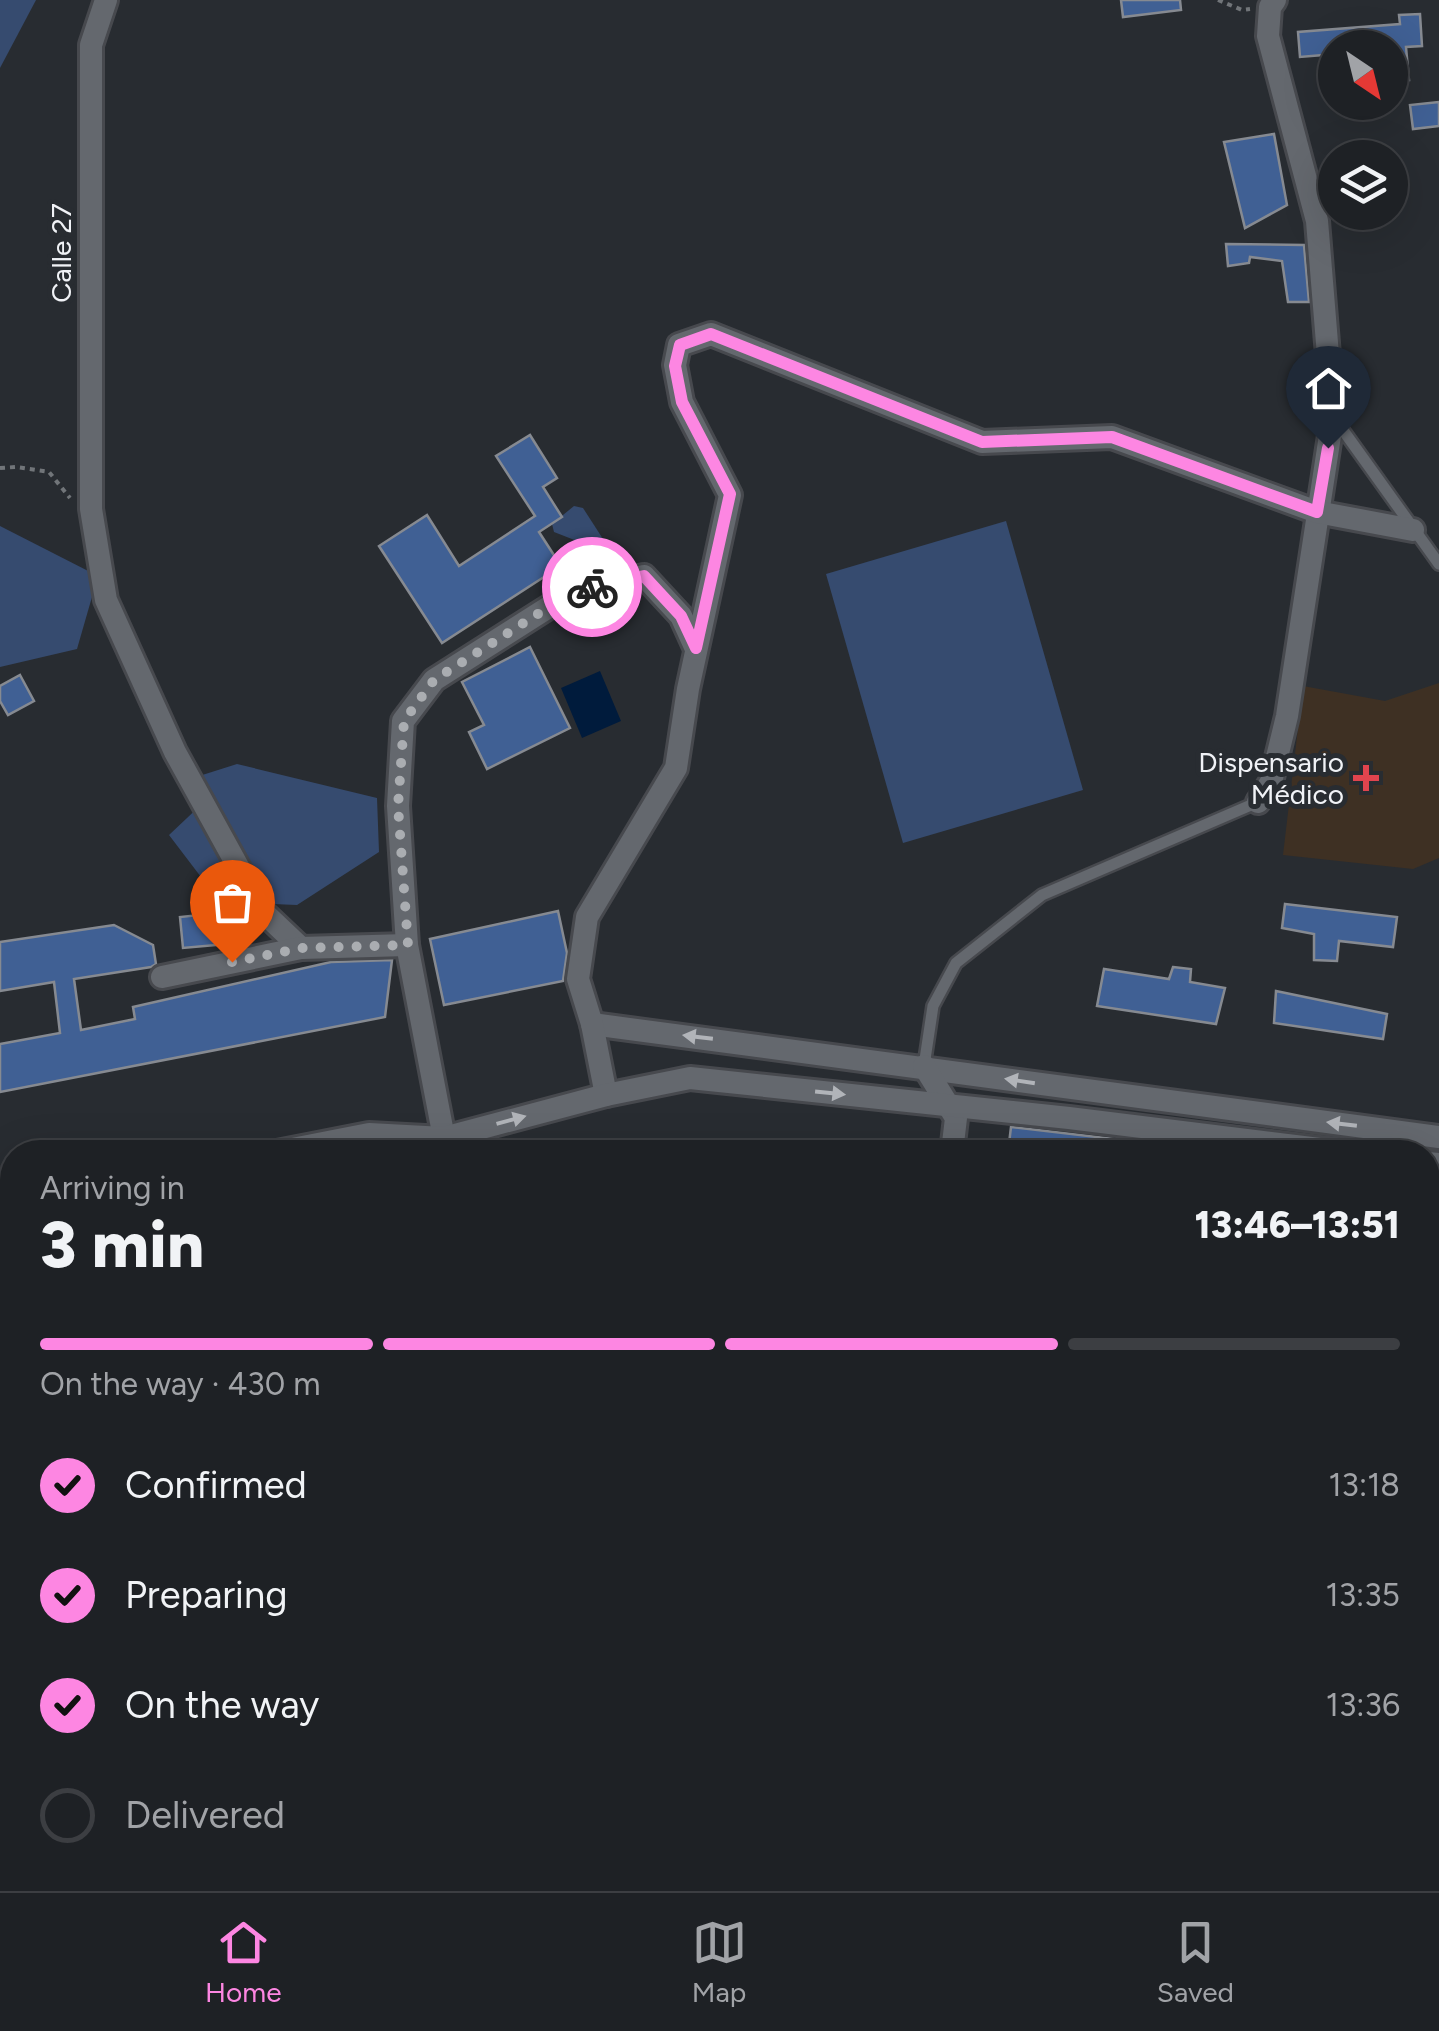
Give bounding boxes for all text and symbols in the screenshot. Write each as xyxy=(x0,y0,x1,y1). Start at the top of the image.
north arrow xyxy=(1318,30,1408,120)
map controls xyxy=(1318,30,1408,230)
button: layers xyxy=(1318,140,1408,230)
street label: Calle 27 xyxy=(44,203,78,303)
pin xyxy=(1286,346,1371,449)
icon: home xyxy=(1301,361,1356,416)
courier xyxy=(542,537,642,637)
icon: bike xyxy=(565,560,620,615)
place label: Dispensario Médico xyxy=(1198,745,1344,811)
marker: Dispensario Médico xyxy=(1353,765,1379,791)
pin xyxy=(190,860,275,963)
icon: bag xyxy=(205,875,260,930)
one-way arrow xyxy=(682,1029,714,1045)
one-way arrow xyxy=(1004,1073,1035,1089)
one-way arrow xyxy=(814,1085,846,1101)
one-way arrow xyxy=(496,1112,527,1128)
one-way arrow xyxy=(1326,1116,1358,1132)
text: Arriving in xyxy=(40,1169,185,1207)
text: 13:46–13:51 xyxy=(1195,1202,1400,1248)
text: 3 min xyxy=(40,1205,204,1283)
text: On the way · 430 m xyxy=(40,1365,320,1403)
icon: check xyxy=(40,1458,95,1513)
text: Confirmed xyxy=(125,1462,307,1508)
text: 13:18 xyxy=(1328,1466,1400,1504)
icon: check xyxy=(40,1568,95,1623)
text: Preparing xyxy=(125,1572,287,1618)
text: 13:35 xyxy=(1325,1576,1400,1614)
icon: check xyxy=(40,1678,95,1733)
text: On the way xyxy=(125,1682,319,1728)
text: 13:36 xyxy=(1326,1686,1400,1724)
text: Delivered xyxy=(125,1792,285,1838)
tab: Home xyxy=(205,1915,281,2009)
tab: Map xyxy=(692,1915,747,2009)
tab: Saved xyxy=(1157,1915,1234,2009)

